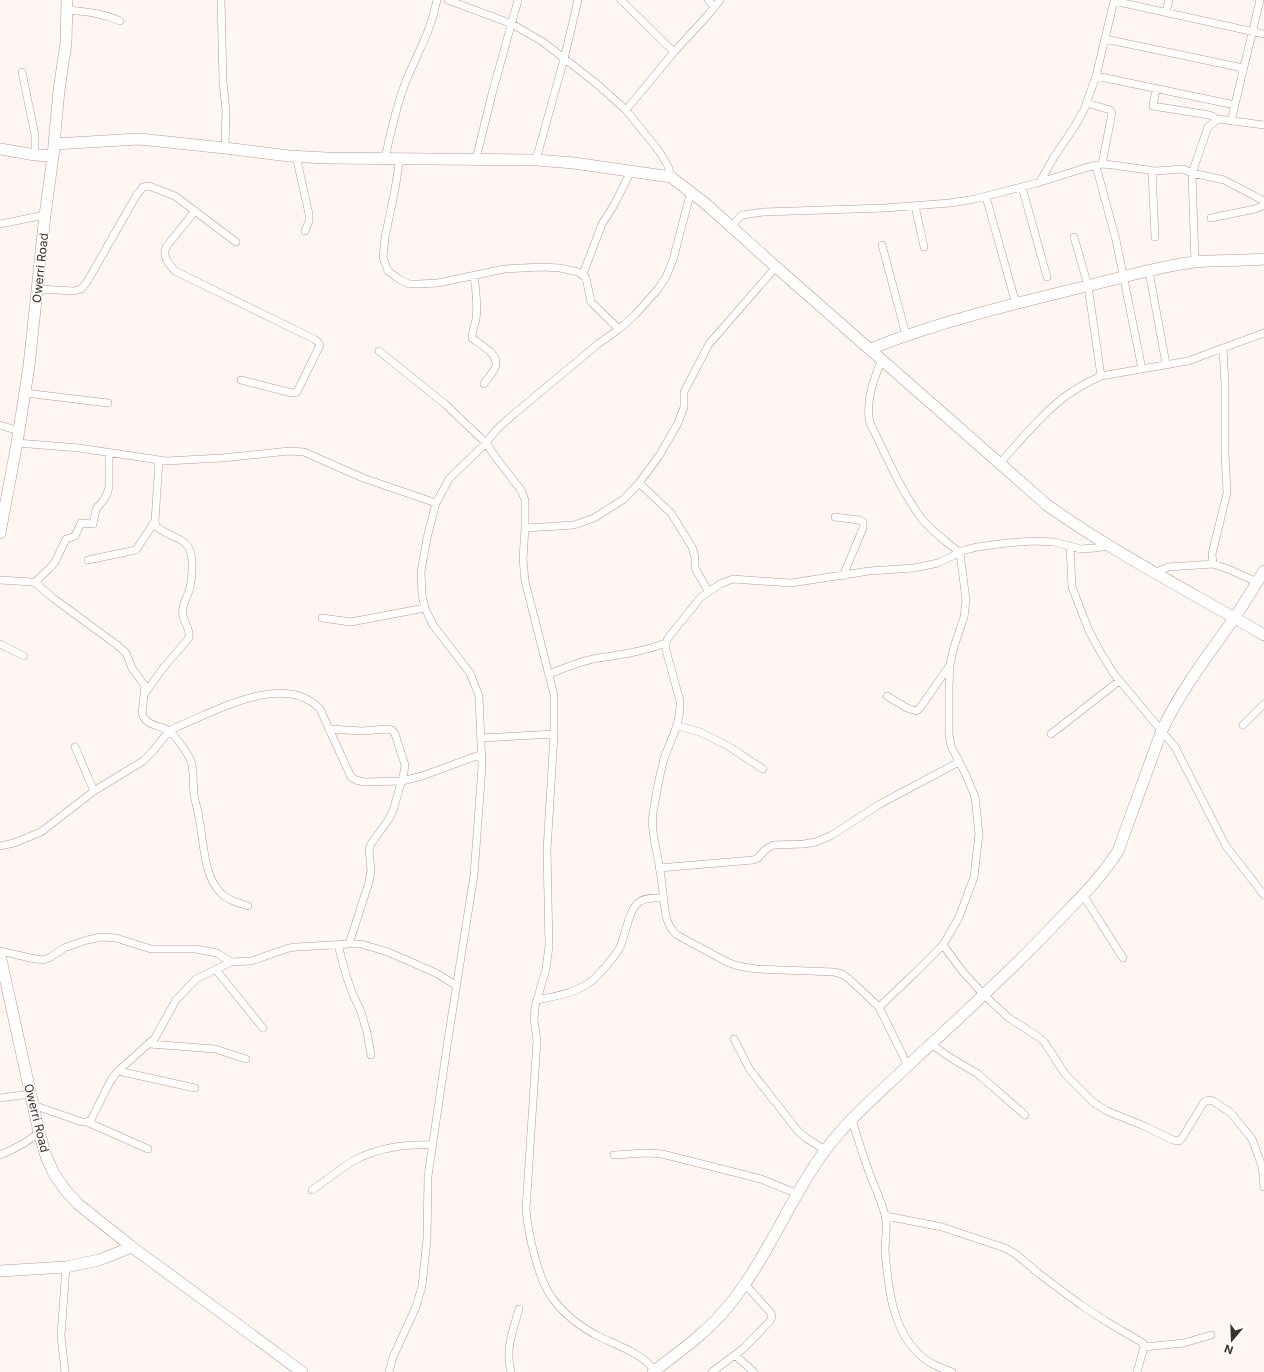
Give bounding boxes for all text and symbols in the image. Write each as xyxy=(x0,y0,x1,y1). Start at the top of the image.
street label: Owerri Road xyxy=(29,232,51,304)
street label: Owerri Road xyxy=(21,1082,53,1154)
north arrow xyxy=(1212,1320,1252,1360)
text: N xyxy=(1222,1341,1235,1357)

